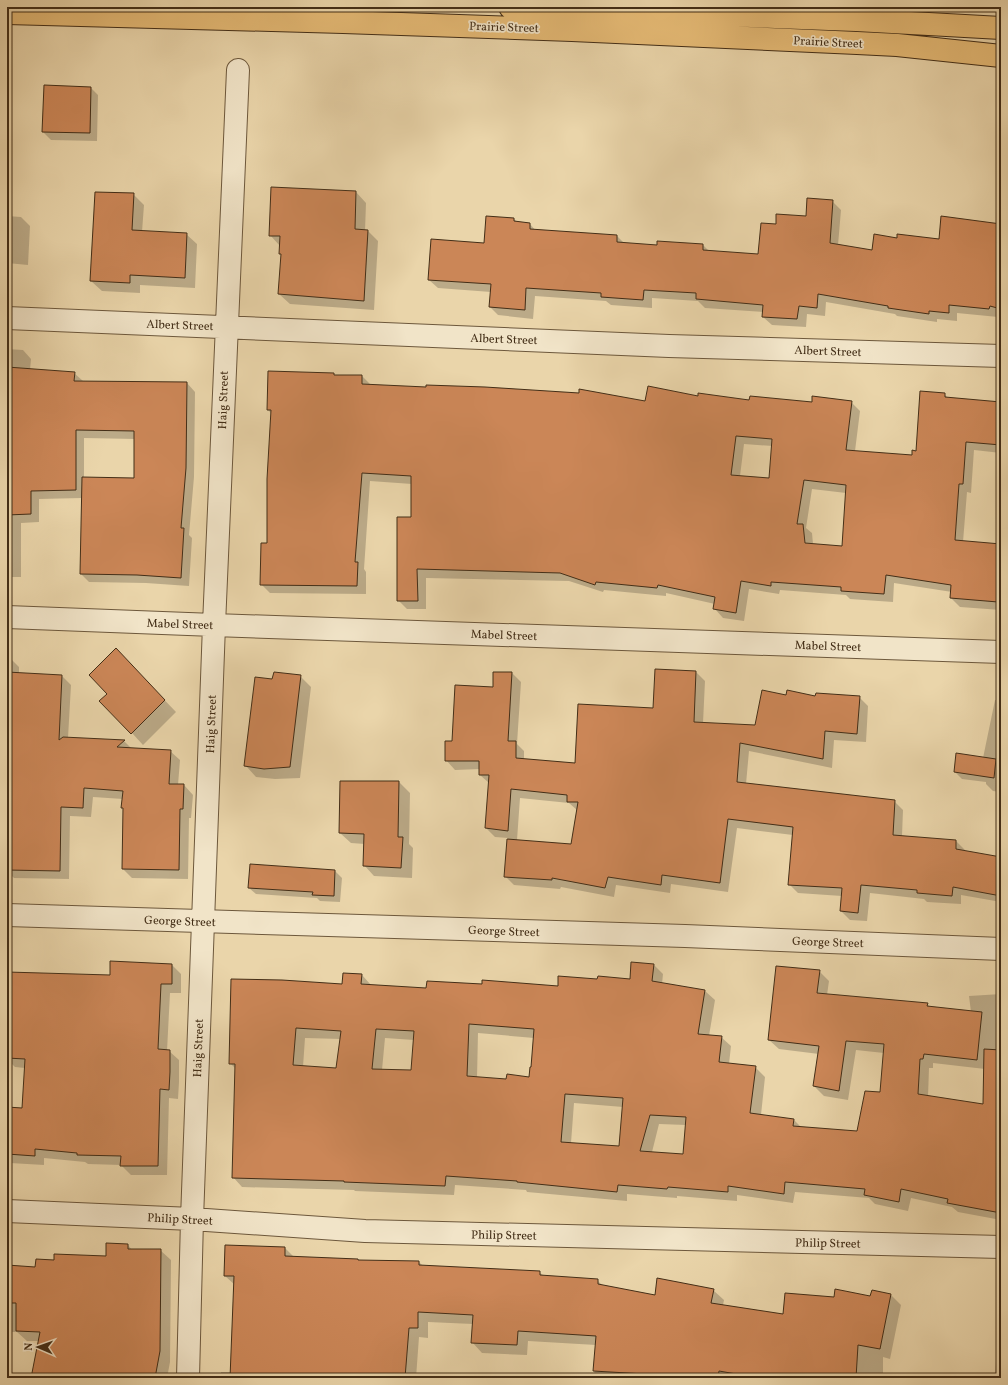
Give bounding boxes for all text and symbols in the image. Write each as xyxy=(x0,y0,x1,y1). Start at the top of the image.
street label: Prairie Street xyxy=(469,19,539,37)
street label: Prairie Street xyxy=(793,33,863,53)
street label: Albert Street xyxy=(146,317,214,335)
street label: Albert Street xyxy=(470,331,538,349)
street label: Albert Street xyxy=(794,343,862,361)
street label: Haig Street xyxy=(215,370,233,430)
street label: Mabel Street xyxy=(146,616,214,634)
street label: Mabel Street xyxy=(470,627,538,645)
street label: Mabel Street xyxy=(794,638,862,656)
street label: Haig Street xyxy=(203,694,221,754)
street label: George Street xyxy=(144,913,216,931)
street label: George Street xyxy=(468,923,540,941)
street label: George Street xyxy=(792,934,864,952)
street label: Haig Street xyxy=(190,1018,208,1078)
street label: Philip Street xyxy=(147,1210,213,1230)
street label: Philip Street xyxy=(471,1227,537,1245)
street label: Philip Street xyxy=(795,1235,861,1253)
north arrow xyxy=(18,1327,58,1367)
text: N xyxy=(22,1342,37,1351)

